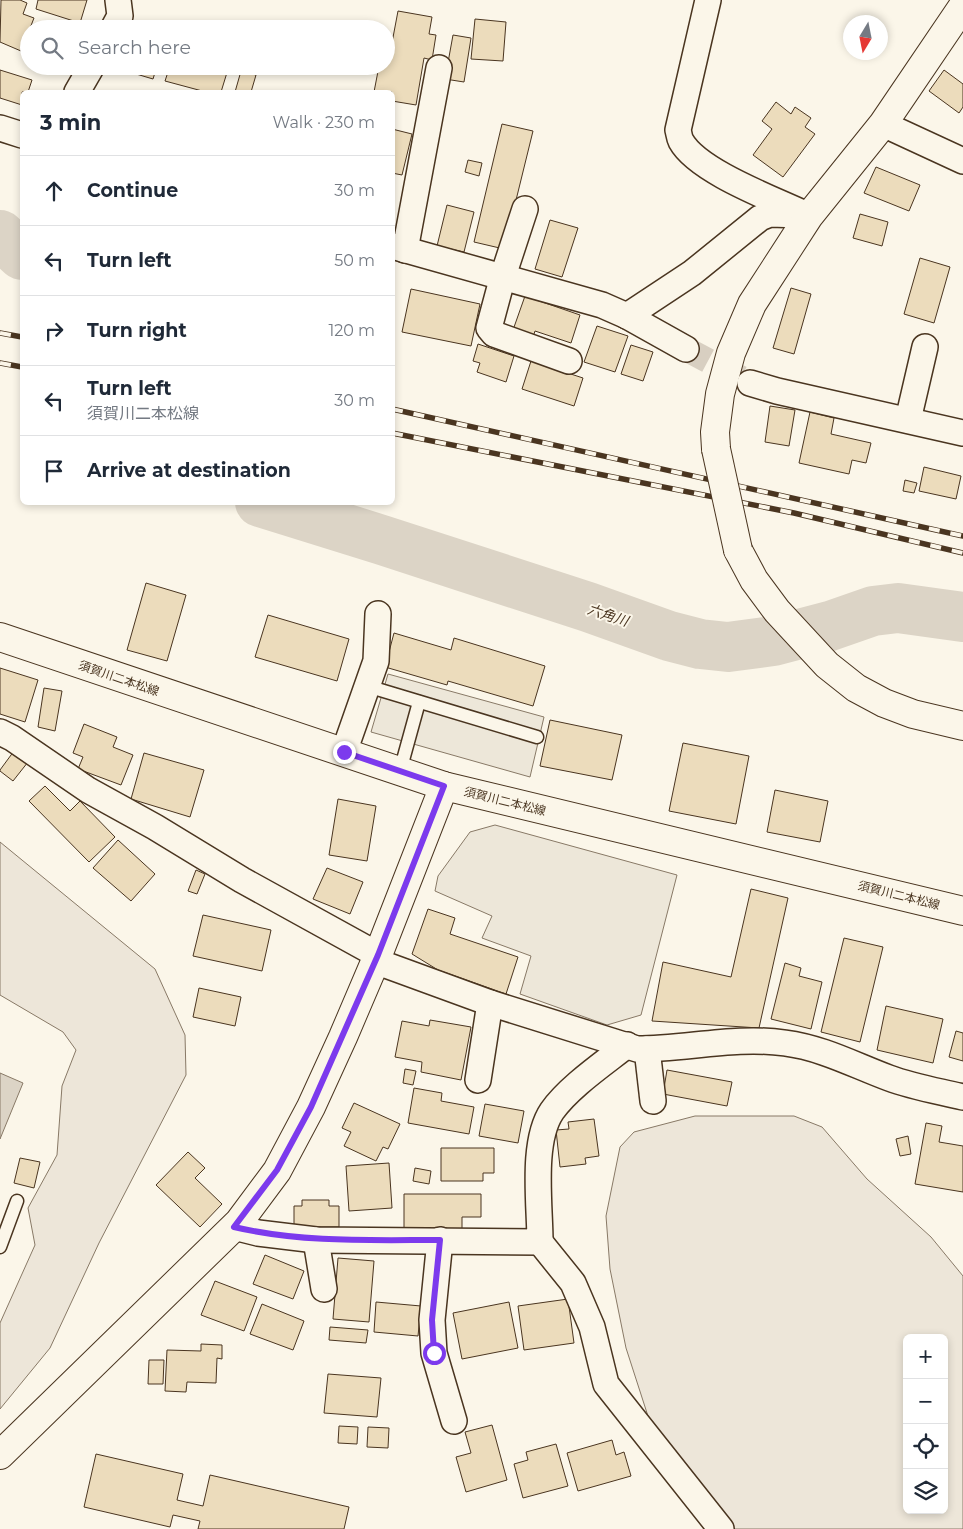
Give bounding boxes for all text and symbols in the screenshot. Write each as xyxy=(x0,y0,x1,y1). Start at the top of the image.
north arrow xyxy=(843,15,888,60)
search box xyxy=(20,20,395,75)
icon: search xyxy=(38,34,66,62)
text: Search here xyxy=(78,36,191,59)
text: 3 min xyxy=(40,110,101,135)
text: Walk · 230 m xyxy=(273,113,375,132)
icon: ahead xyxy=(40,177,68,205)
text: Continue xyxy=(87,179,178,202)
text: 30 m xyxy=(334,181,375,200)
icon: left xyxy=(40,247,68,275)
text: Turn left xyxy=(87,249,172,272)
text: 50 m xyxy=(334,251,375,270)
icon: right xyxy=(40,317,68,345)
text: Turn right xyxy=(87,319,187,342)
text: 120 m xyxy=(328,321,375,340)
text: Turn left xyxy=(87,377,172,400)
icon: left xyxy=(40,387,68,415)
text: 30 m xyxy=(334,391,375,410)
text: 須賀川二本松線 xyxy=(87,404,199,423)
icon: arrive xyxy=(40,457,68,485)
text: Arrive at destination xyxy=(87,459,291,482)
water label: 六角川 xyxy=(585,600,633,631)
street label: 須賀川二本松線 xyxy=(77,657,161,699)
route end xyxy=(333,741,356,764)
street label: 須賀川二本松線 xyxy=(462,784,548,818)
street label: 須賀川二本松線 xyxy=(856,878,942,912)
map controls xyxy=(903,1334,948,1514)
button: + xyxy=(903,1334,948,1379)
route start xyxy=(423,1342,446,1365)
button: − xyxy=(903,1379,948,1424)
button: locate xyxy=(903,1424,948,1469)
button: layers xyxy=(903,1469,948,1514)

